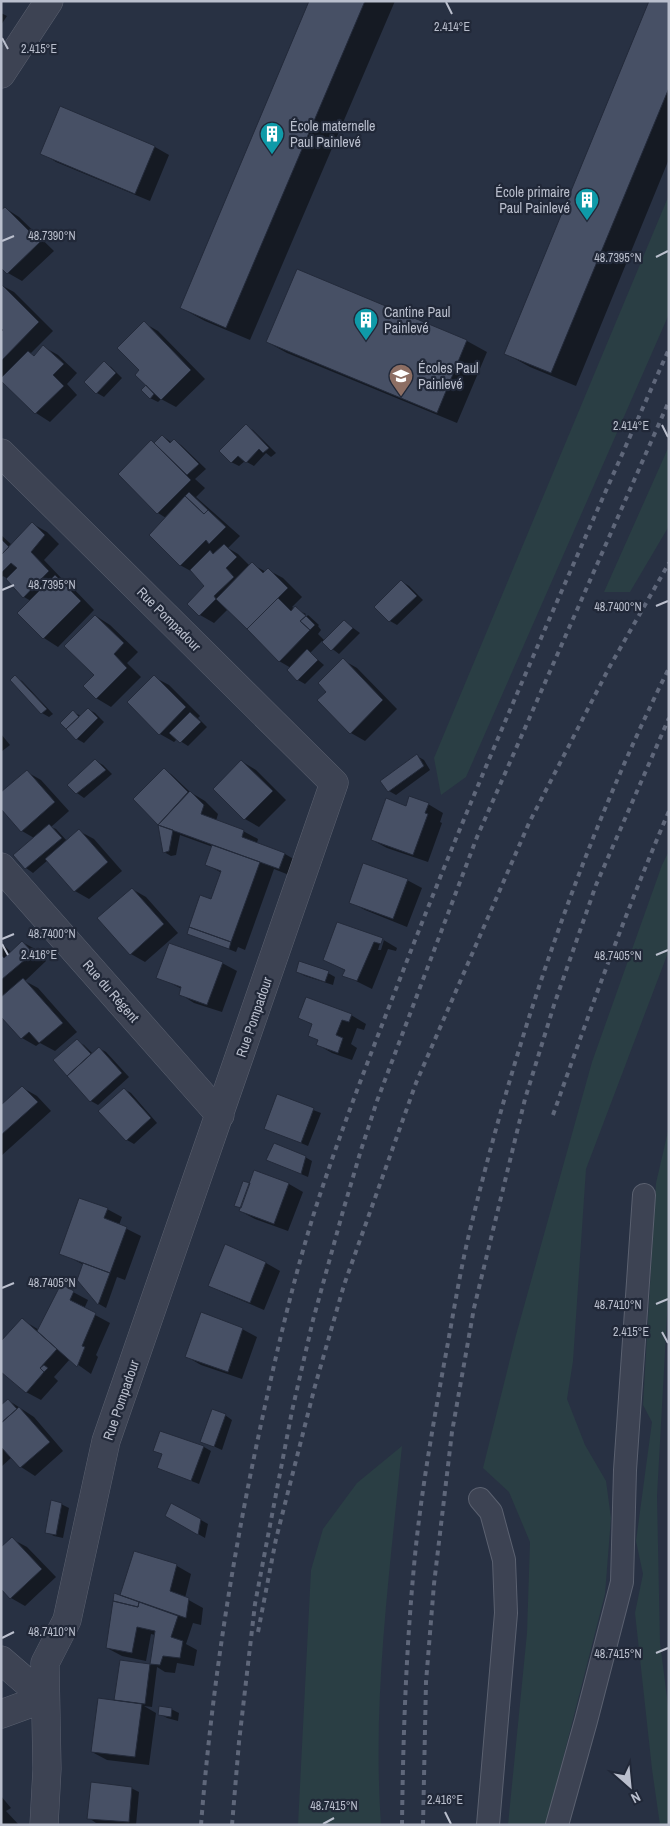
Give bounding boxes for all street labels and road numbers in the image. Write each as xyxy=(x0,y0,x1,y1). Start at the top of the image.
street label: Rue Pompadour xyxy=(133,583,205,655)
street label: Rue du Régent xyxy=(79,956,143,1026)
street label: Rue Pompadour xyxy=(232,974,276,1059)
street label: Rue Pompadour xyxy=(99,1357,143,1442)

